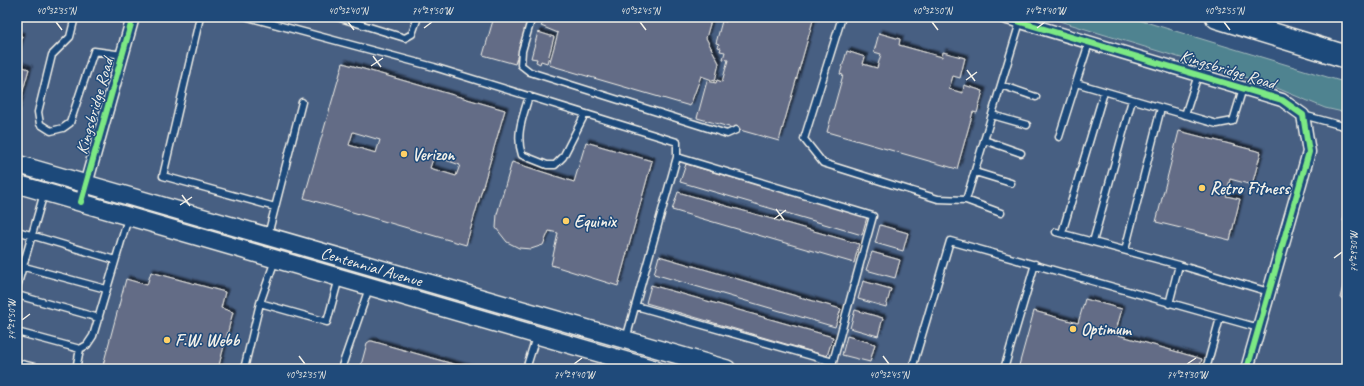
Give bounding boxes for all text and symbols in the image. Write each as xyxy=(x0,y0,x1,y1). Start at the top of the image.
text: 40°32'35"N xyxy=(36,4,78,17)
text: 40°32'40"N xyxy=(328,4,370,17)
text: 74°29'50"W xyxy=(412,4,454,17)
text: 40°32'45"N xyxy=(620,4,662,17)
text: 40°32'50"N xyxy=(912,4,954,17)
text: 74°29'40"W xyxy=(1025,4,1067,17)
text: 40°32'55"N xyxy=(1204,4,1246,17)
street label: Kingsbridge Road xyxy=(1178,45,1281,95)
street label: Kingsbridge Road xyxy=(71,53,119,157)
place label: Verizon xyxy=(412,144,455,165)
marker: Verizon xyxy=(399,149,409,159)
place label: Retro Fitness xyxy=(1210,178,1291,199)
marker: Retro Fitness xyxy=(1197,183,1207,193)
place label: Equinix xyxy=(574,211,618,232)
marker: Equinix xyxy=(561,216,571,226)
text: 74°29'30"W xyxy=(1347,230,1360,272)
street label: Centennial Avenue xyxy=(318,242,426,292)
text: 74°29'50"W xyxy=(5,298,18,340)
place label: Optimum xyxy=(1081,319,1132,340)
marker: Optimum xyxy=(1068,324,1078,334)
place label: F.W. Webb xyxy=(175,330,241,351)
marker: F.W. Webb xyxy=(162,335,172,345)
text: 40°32'35"N xyxy=(285,368,327,381)
text: 74°29'40"W xyxy=(554,368,596,381)
text: 40°32'45"N xyxy=(869,368,911,381)
text: 74°29'30"W xyxy=(1167,368,1209,381)

